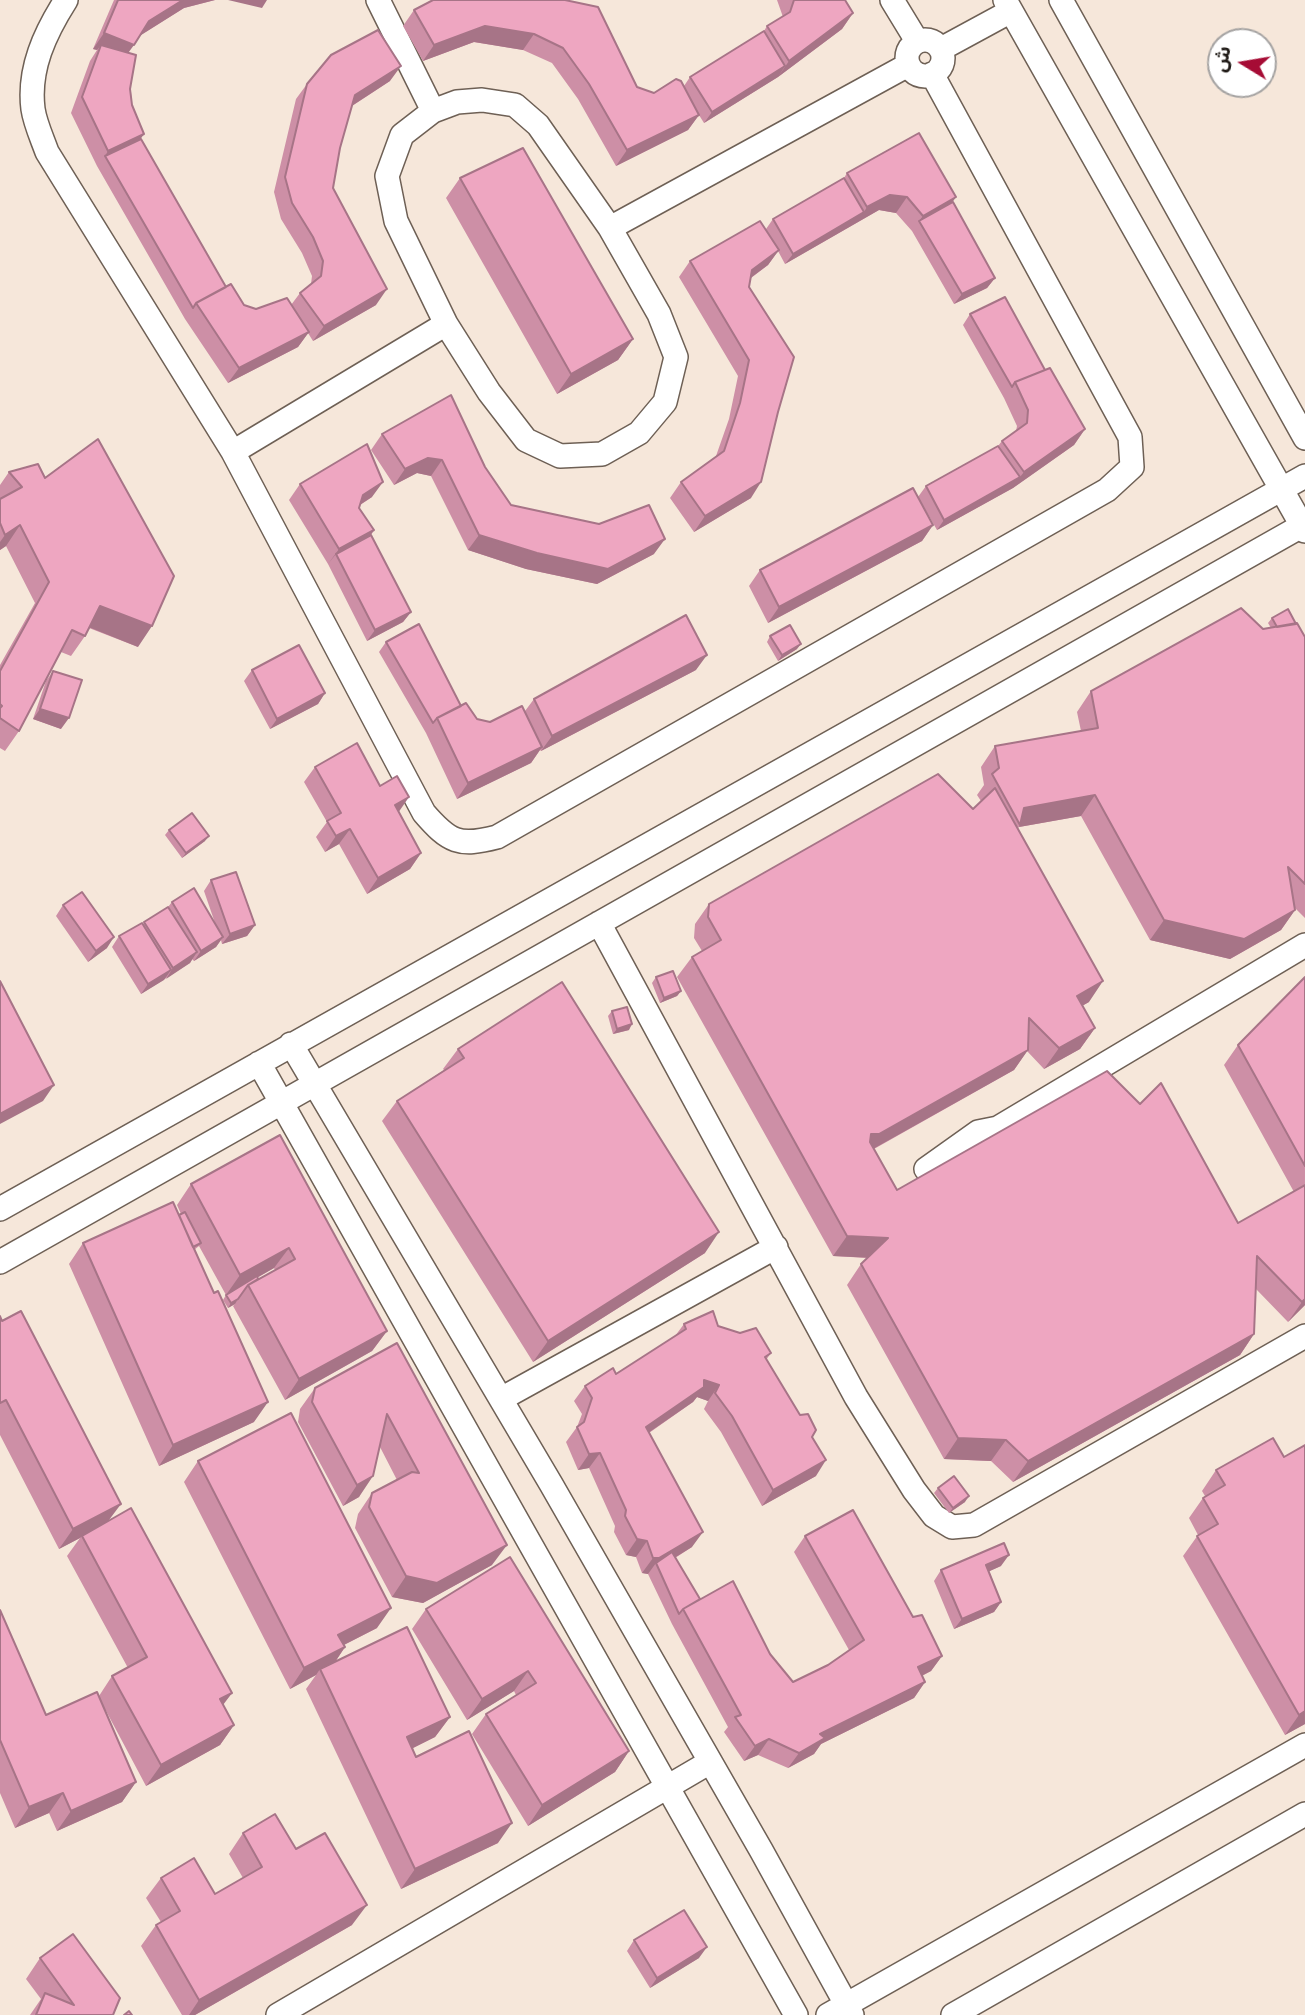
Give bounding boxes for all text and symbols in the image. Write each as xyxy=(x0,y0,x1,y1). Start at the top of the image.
north arrow xyxy=(1207,28,1277,98)
text: ش xyxy=(1209,44,1238,74)

